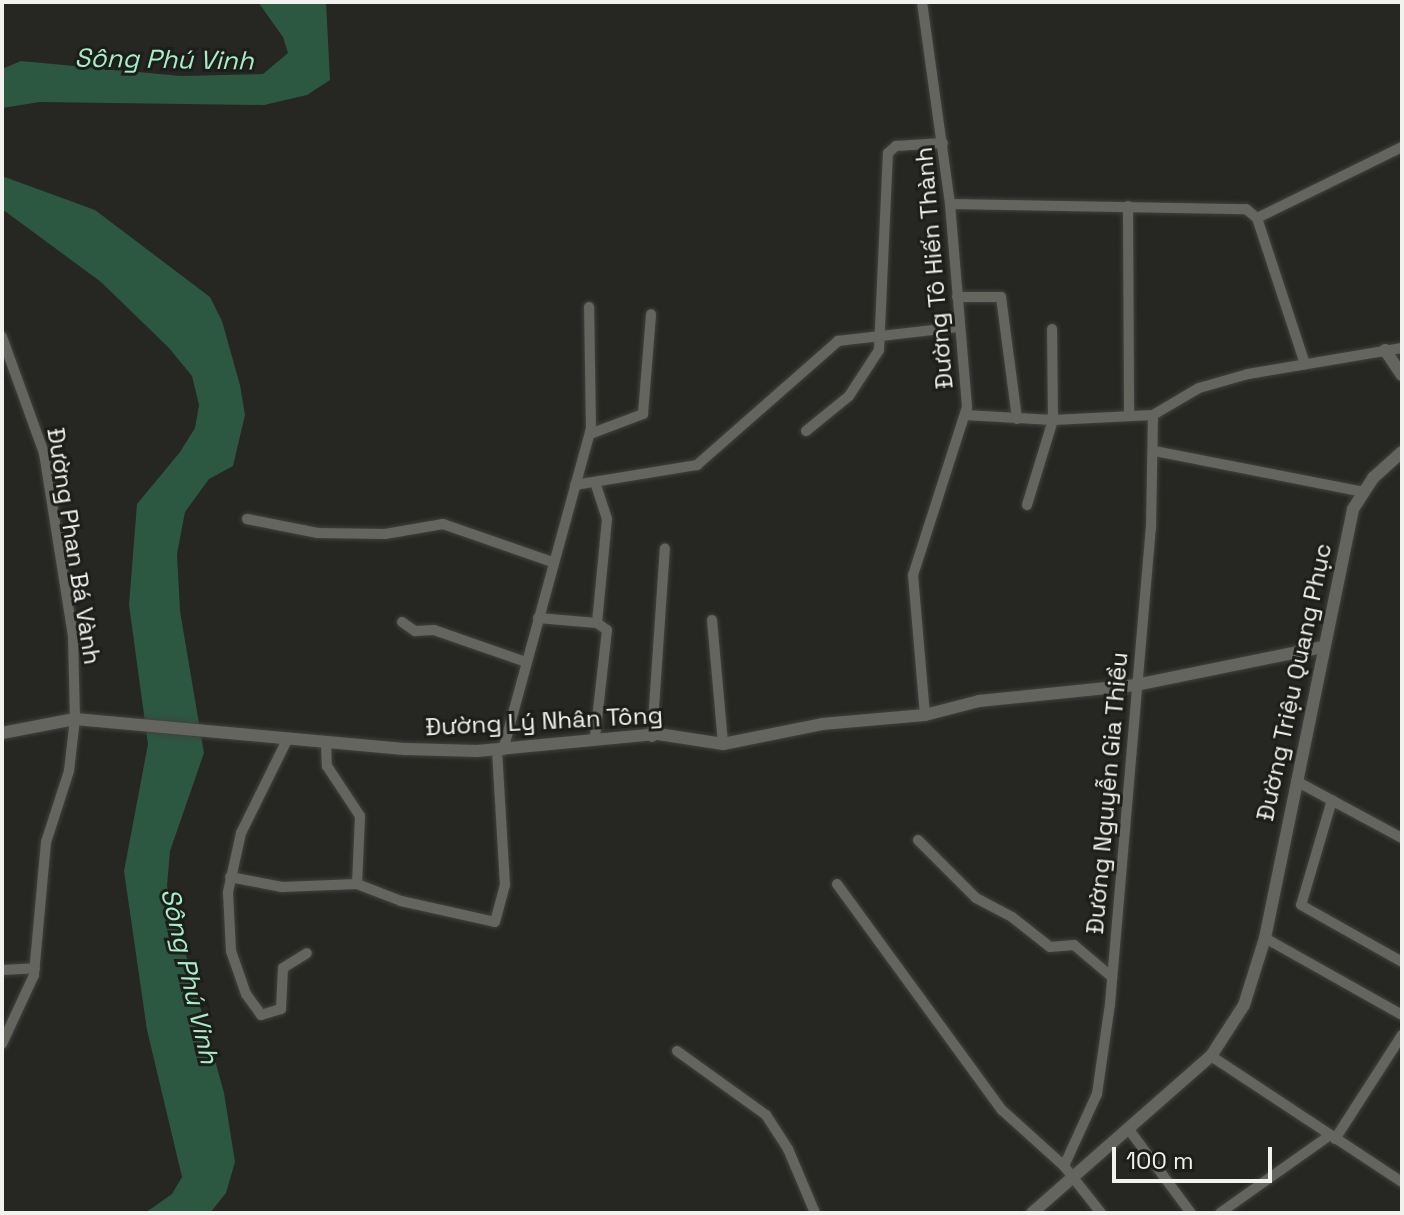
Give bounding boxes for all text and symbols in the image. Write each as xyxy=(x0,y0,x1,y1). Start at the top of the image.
water label: Sông Phú Vinh xyxy=(74,43,254,77)
street label: Đường Tô Hiến Thành xyxy=(909,145,959,391)
street label: Đường Phan Bá Vành xyxy=(41,426,107,666)
street label: Đường Triệu Quang Phục xyxy=(1250,540,1338,824)
street label: Đường Nguyễn Gia Thiều xyxy=(1080,650,1134,936)
street label: Đường Lý Nhân Tông xyxy=(424,700,664,742)
water label: Sông Phú Vinh xyxy=(154,885,224,1067)
scale bar xyxy=(1116,1131,1276,1181)
text: 100 m xyxy=(1126,1145,1194,1176)

